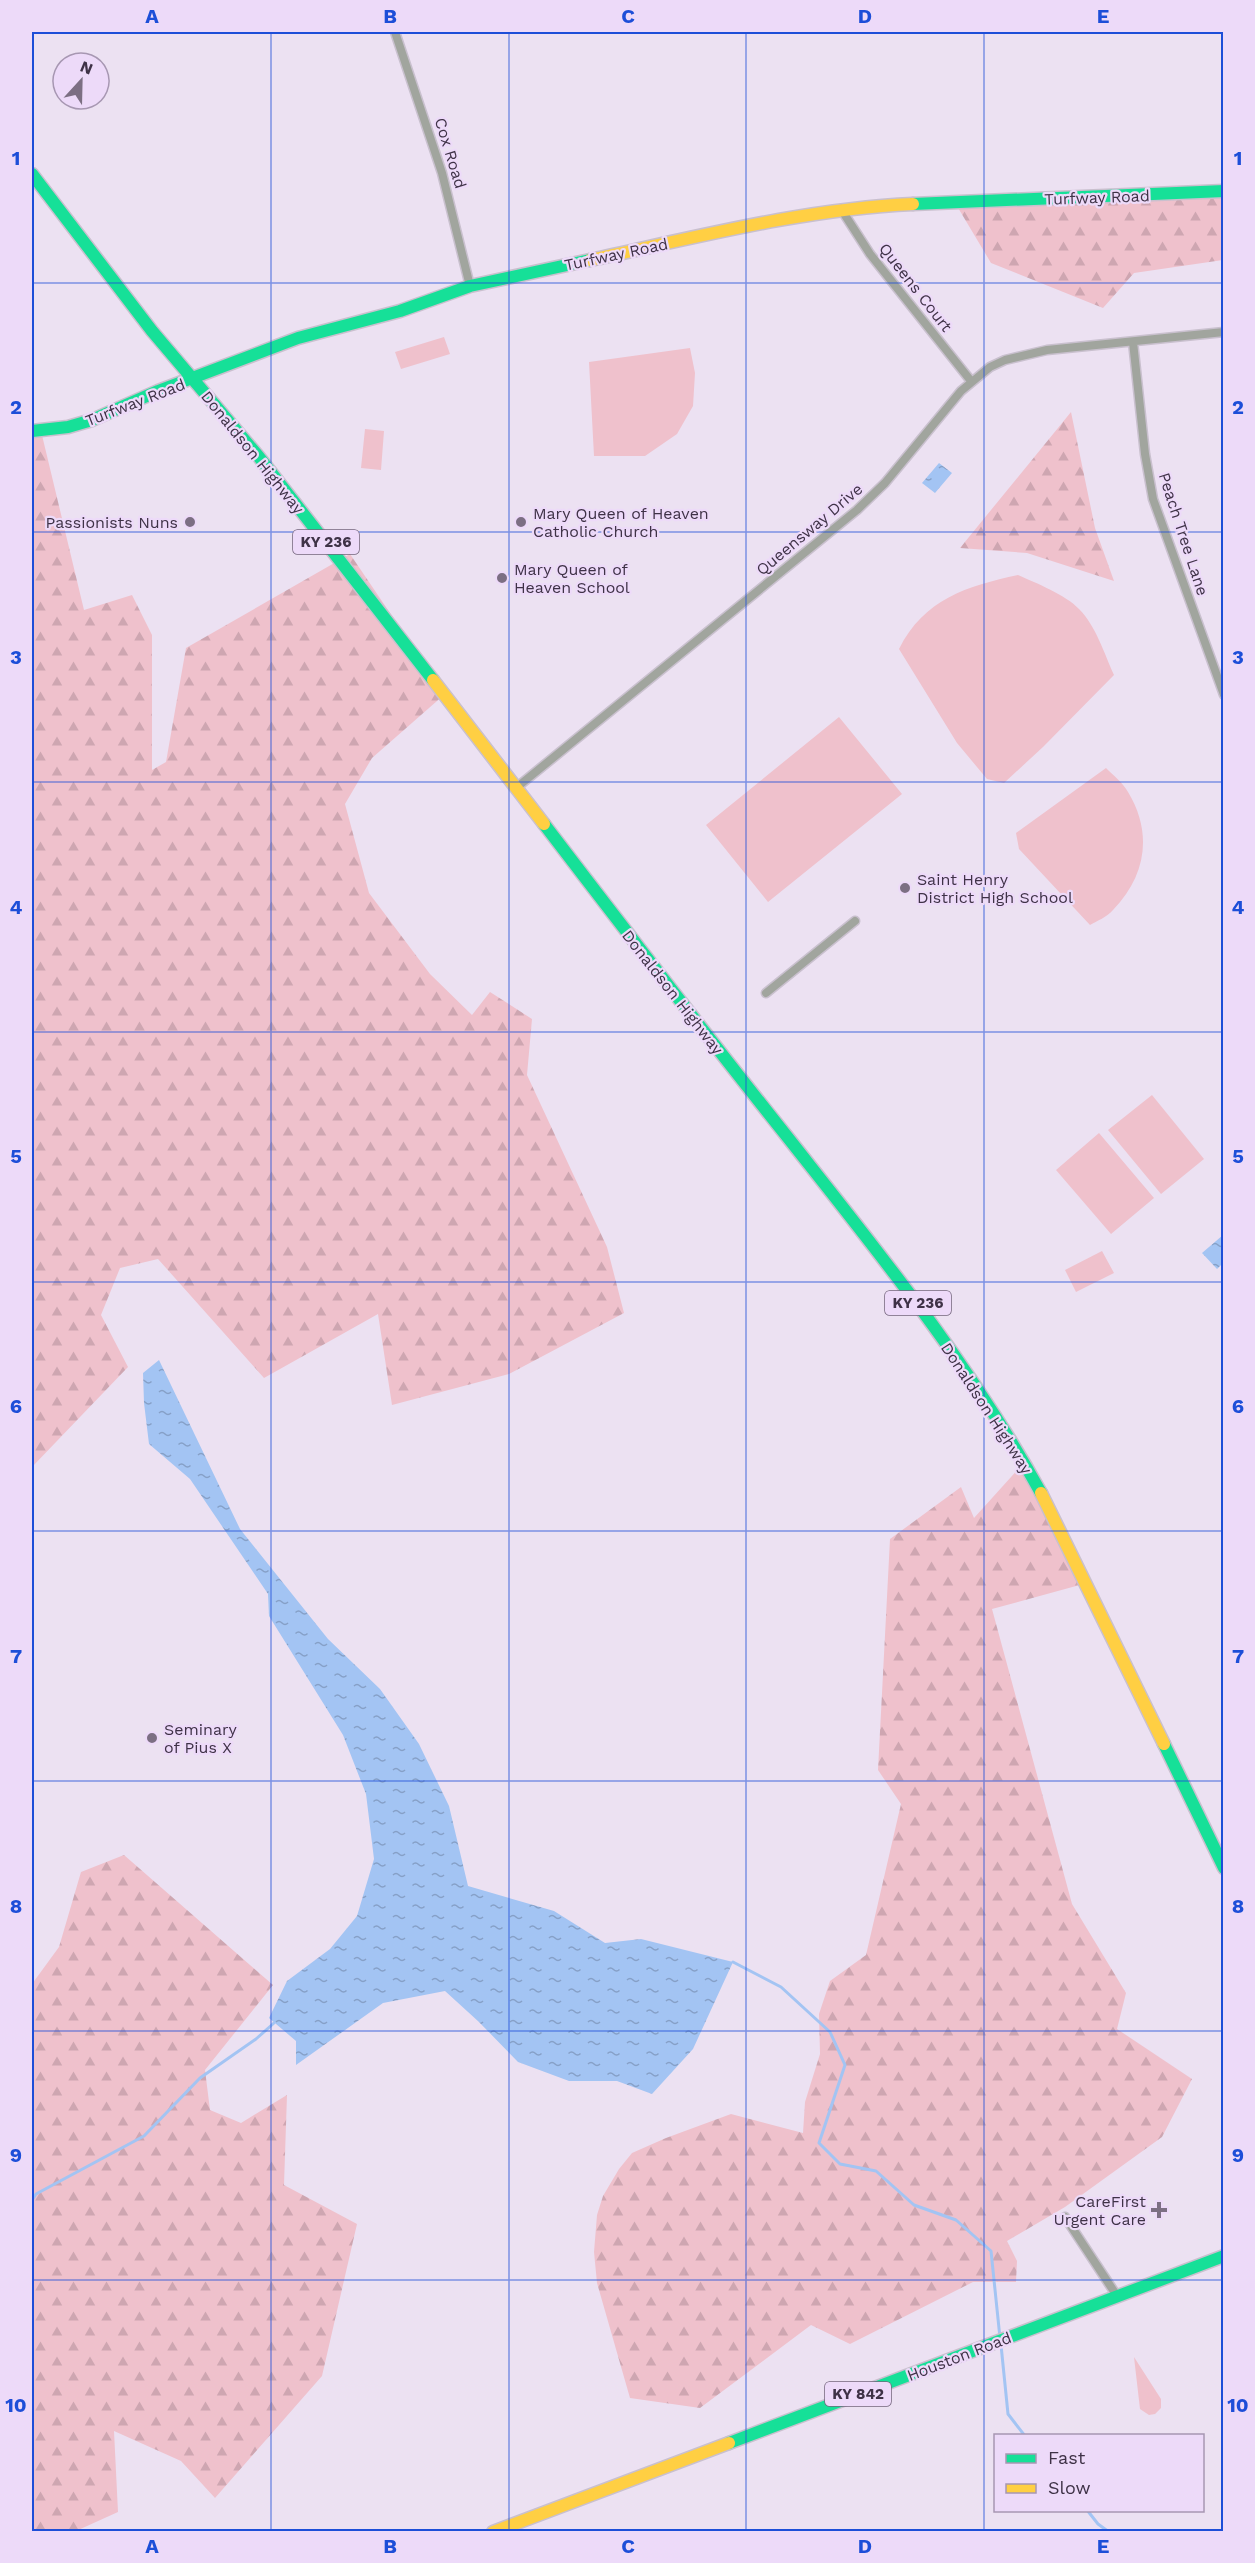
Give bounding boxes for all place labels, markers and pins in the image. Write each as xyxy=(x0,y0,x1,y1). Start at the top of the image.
place label: Mary Queen of Heaven Catholic Church xyxy=(533,504,709,541)
place label: Passionists Nuns xyxy=(45,513,178,532)
marker: Passionists Nuns xyxy=(183,515,197,529)
marker: Mary Queen of Heaven Catholic Church xyxy=(514,515,528,529)
place label: Mary Queen of Heaven School xyxy=(514,560,630,597)
marker: Mary Queen of Heaven School xyxy=(495,571,509,585)
place label: Saint Henry District High School xyxy=(917,870,1073,907)
marker: Saint Henry District High School xyxy=(898,881,912,895)
place label: Seminary of Pius X xyxy=(164,1720,237,1757)
marker: Seminary of Pius X xyxy=(145,1731,159,1745)
place label: CareFirst Urgent Care xyxy=(1053,2192,1146,2229)
marker: CareFirst Urgent Care xyxy=(1150,2201,1168,2219)

